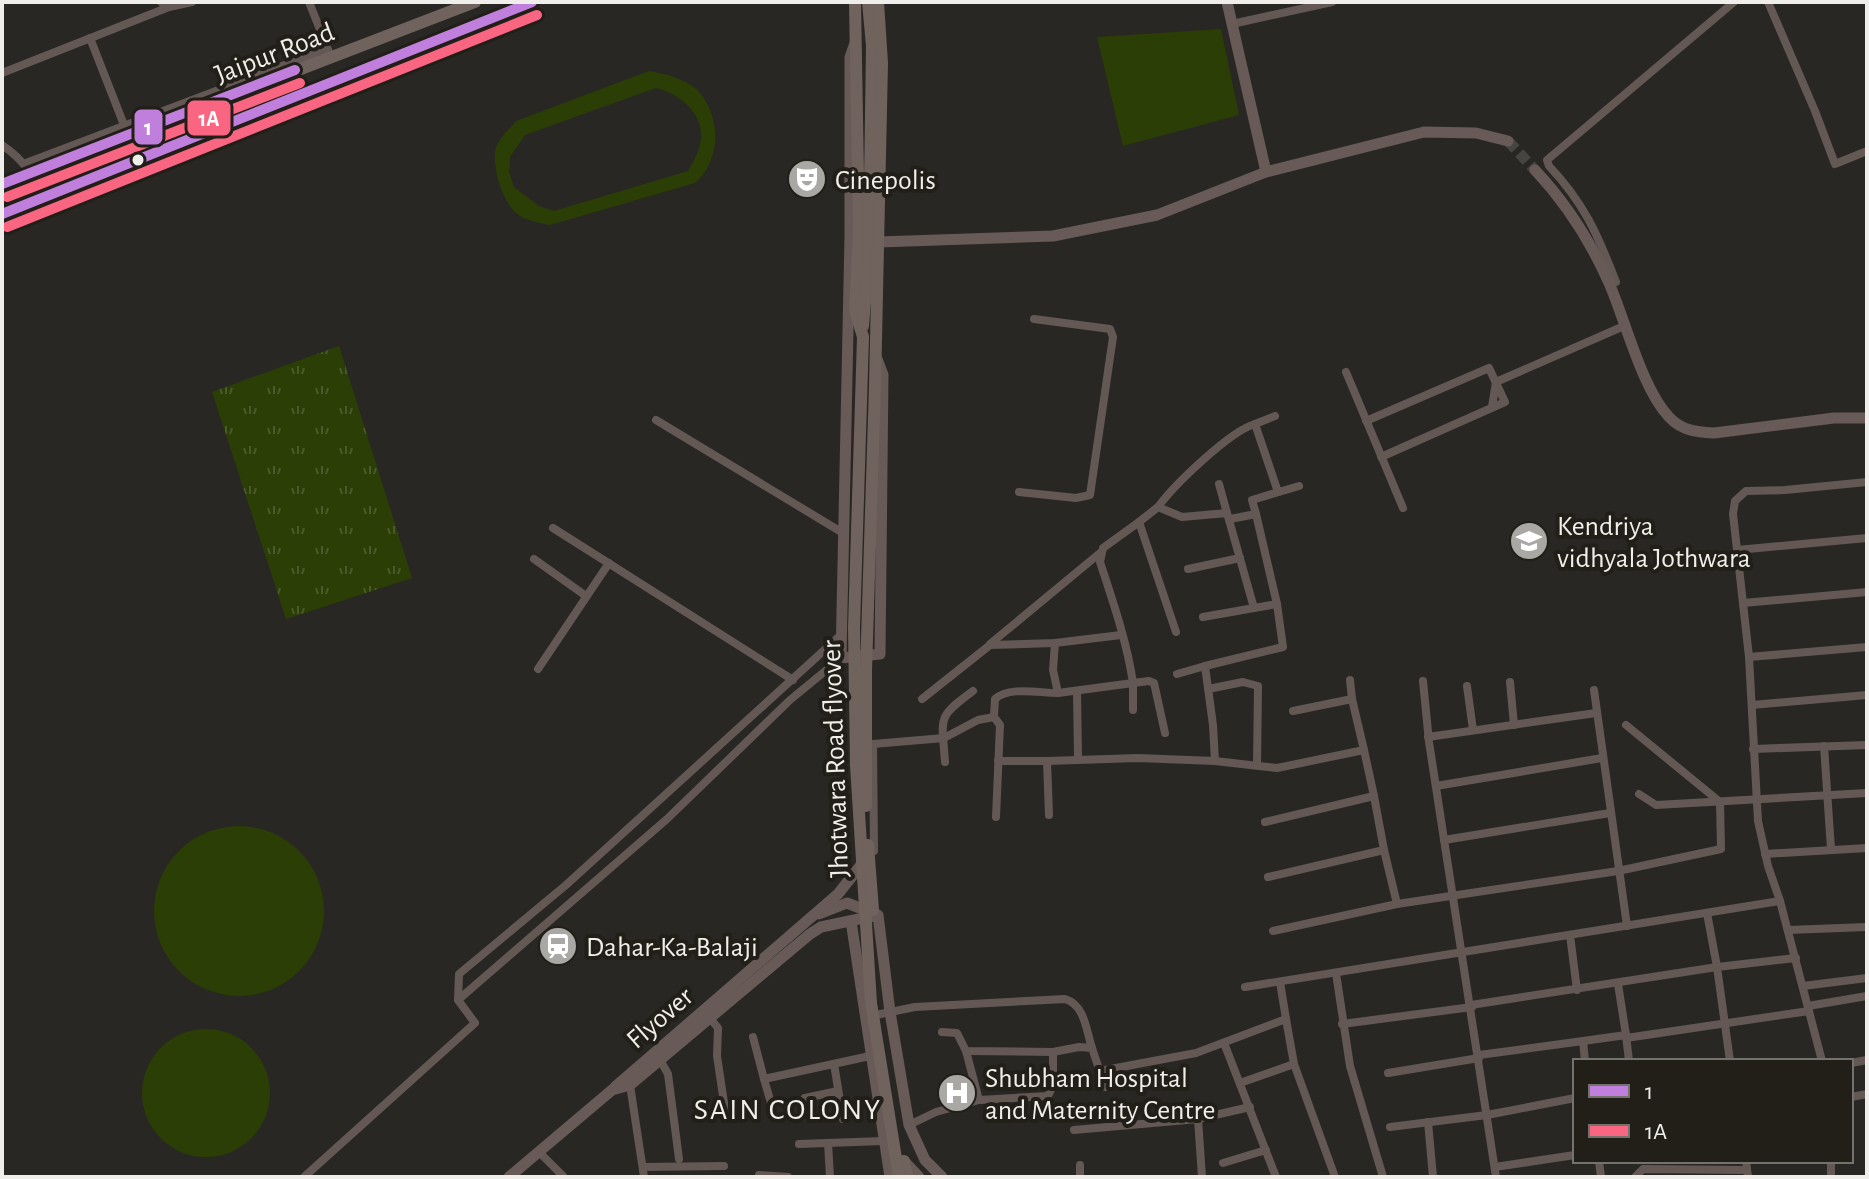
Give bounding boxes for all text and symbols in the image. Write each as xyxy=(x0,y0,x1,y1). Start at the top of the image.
street label: Jaipur Road xyxy=(211,18,338,89)
line badge: 1A xyxy=(186,99,232,137)
line badge: 1 xyxy=(133,108,164,146)
text: 1A xyxy=(198,108,220,130)
text: 1 xyxy=(144,117,152,139)
unlabelled marker xyxy=(130,152,146,168)
theatre icon: Cinepolis xyxy=(786,158,828,200)
place label: Cinepolis xyxy=(835,167,936,195)
place label: Kendriya vidhyala Jothwara xyxy=(1557,513,1751,573)
school or university icon: Kendriya vidhyala Jothwara xyxy=(1508,520,1550,562)
street label: Jhotwara Road flyover xyxy=(818,640,854,878)
station icon: Dahar-Ka-Balaji xyxy=(537,925,579,967)
place label: Dahar-Ka-Balaji xyxy=(586,934,758,962)
street label: Flyover xyxy=(622,983,699,1054)
legend xyxy=(1573,1059,1853,1163)
place label: Shubham Hospital and Maternity Centre xyxy=(985,1065,1215,1125)
hospital icon: Shubham Hospital and Maternity Centre xyxy=(936,1072,978,1114)
text: 1 xyxy=(1645,1080,1653,1104)
district label: SAIN COLONY xyxy=(694,1095,882,1125)
text: 1A xyxy=(1645,1120,1667,1144)

